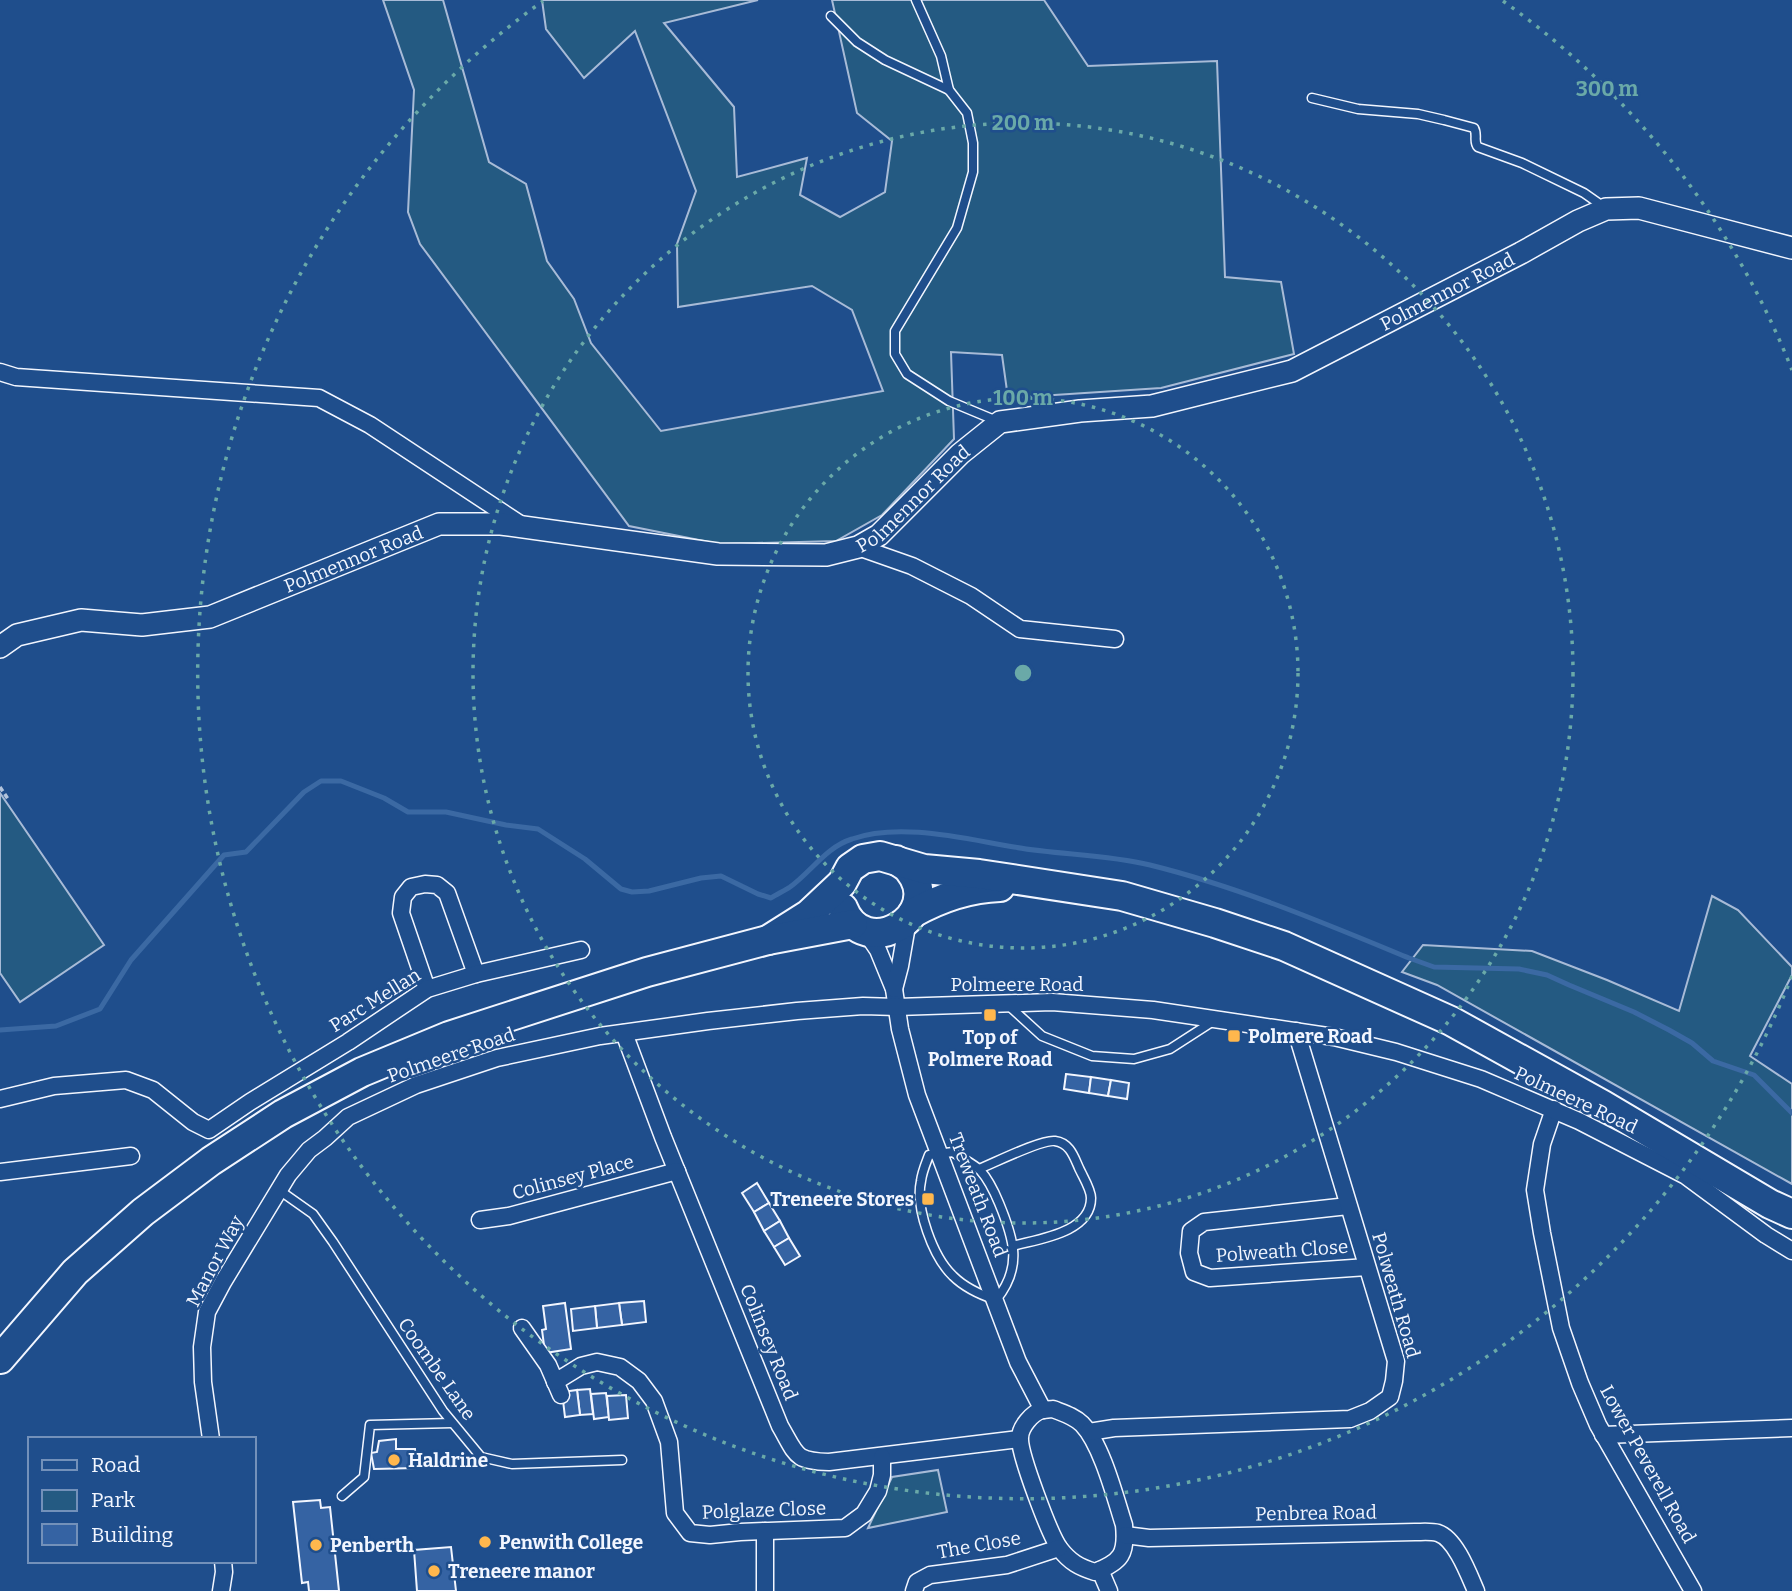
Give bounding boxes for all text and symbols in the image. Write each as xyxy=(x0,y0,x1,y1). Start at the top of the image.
text: 300 m xyxy=(1576,76,1638,102)
text: 200 m xyxy=(992,110,1054,136)
street label: Polmennor Road xyxy=(1376,247,1518,335)
text: 100 m xyxy=(993,385,1053,411)
street label: Polmennor Road xyxy=(852,440,974,557)
street label: Polmennor Road xyxy=(281,520,426,597)
centre of rings xyxy=(1011,661,1035,685)
street label: Parc Mellan xyxy=(325,963,425,1037)
street label: Polmeere Road xyxy=(950,973,1084,996)
marker: Top of Polmere Road xyxy=(982,1007,998,1023)
street label: Polmeere Road xyxy=(384,1022,518,1088)
place label: Polmere Road xyxy=(1248,1025,1373,1048)
place label: Top of Polmere Road xyxy=(928,1026,1053,1071)
marker: Polmere Road xyxy=(1226,1028,1242,1044)
street label: Polmeere Road xyxy=(1511,1061,1641,1139)
street label: Treweath Road xyxy=(944,1130,1012,1260)
street label: Colinsey Place xyxy=(510,1150,636,1204)
place label: Treneere Stores xyxy=(770,1188,914,1211)
marker: Treneere Stores xyxy=(920,1191,936,1207)
street label: Manor Way xyxy=(181,1211,249,1310)
street label: Polweath Road xyxy=(1367,1230,1425,1360)
street label: Polweath Close xyxy=(1215,1235,1349,1267)
street label: Colinsey Road xyxy=(735,1280,803,1404)
street label: Coombe Lane xyxy=(393,1313,481,1425)
street label: Lower Peverell Road xyxy=(1595,1381,1701,1547)
legend xyxy=(28,1437,256,1563)
place label: Haldrine xyxy=(408,1449,488,1472)
text: Road xyxy=(91,1452,140,1478)
marker: Haldrine xyxy=(386,1452,402,1468)
text: Park xyxy=(91,1487,135,1513)
street label: Polglaze Close xyxy=(701,1496,827,1524)
street label: Penbrea Road xyxy=(1255,1500,1377,1526)
text: Building xyxy=(91,1522,174,1548)
street label: The Close xyxy=(935,1526,1023,1564)
place label: Penwith College xyxy=(499,1531,643,1554)
place label: Penberth xyxy=(330,1534,414,1557)
marker: Penwith College xyxy=(477,1534,493,1550)
marker: Penberth xyxy=(308,1537,324,1553)
place label: Treneere manor xyxy=(448,1560,595,1583)
marker: Treneere manor xyxy=(426,1563,442,1579)

